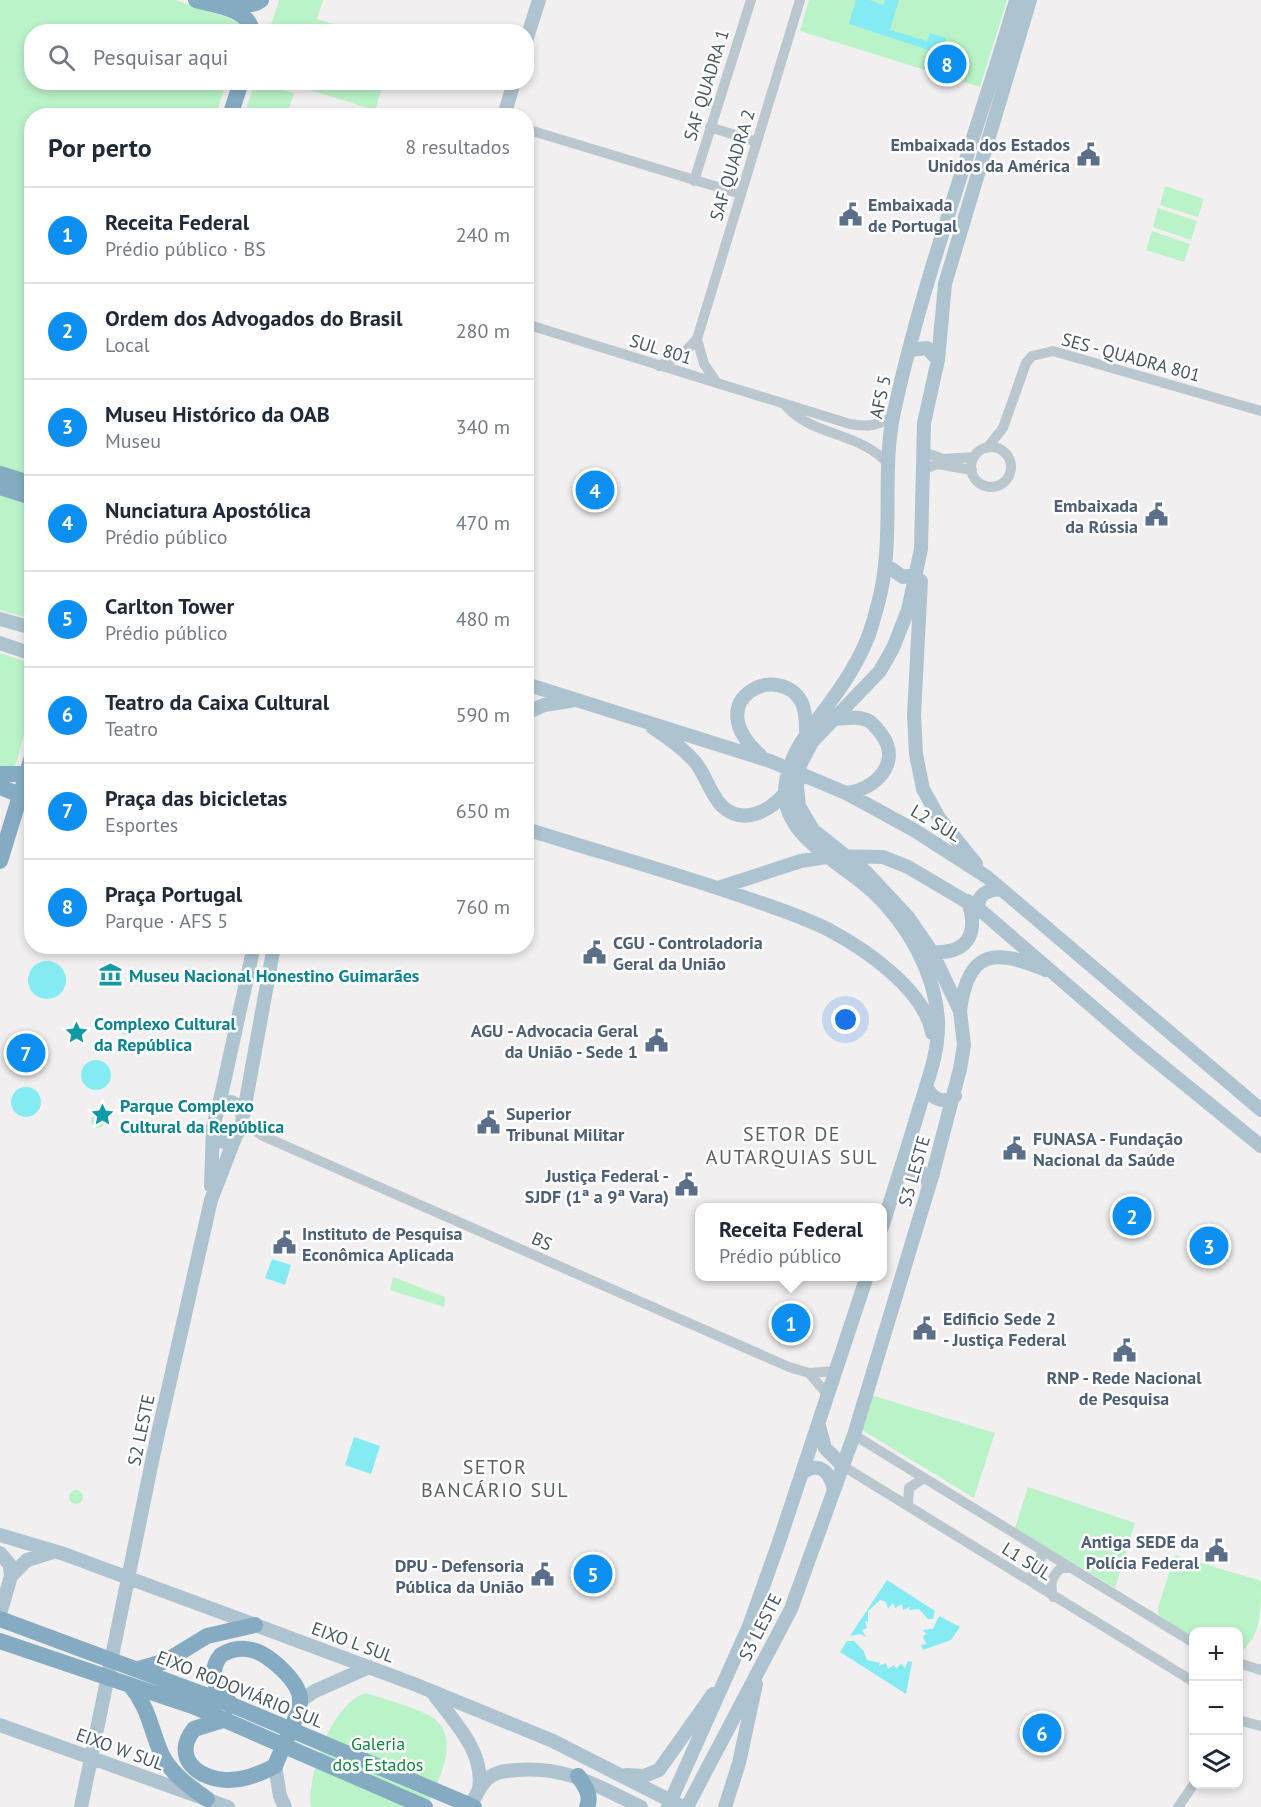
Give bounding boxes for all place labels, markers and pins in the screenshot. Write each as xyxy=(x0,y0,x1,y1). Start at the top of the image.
pin: 8 xyxy=(928,42,966,86)
place label: Embaixada dos Estados Unidos da América xyxy=(890,133,1070,177)
public building icon: Embaixada dos Estados Unidos da América xyxy=(1075,141,1101,167)
place label: Embaixada de Portugal xyxy=(868,193,958,237)
public building icon: Embaixada de Portugal xyxy=(837,201,863,227)
pin: 4 xyxy=(576,468,614,512)
place label: Embaixada da Rússia xyxy=(1054,494,1138,538)
public building icon: Embaixada da Rússia xyxy=(1143,502,1169,528)
place label: CGU - Controladoria Geral da União xyxy=(613,931,763,975)
public building icon: CGU - Controladoria Geral da União xyxy=(582,939,608,965)
museum icon: Museu Nacional Honestino Guimarães xyxy=(98,962,124,988)
place label: Museu Nacional Honestino Guimarães xyxy=(129,964,420,987)
place label: Complexo Cultural da República xyxy=(94,1012,236,1056)
place label: AGU - Advocacia Geral da União - Sede 1 xyxy=(471,1019,639,1063)
place icon: Complexo Cultural da República xyxy=(63,1020,89,1046)
public building icon: AGU - Advocacia Geral da União - Sede 1 xyxy=(643,1027,669,1053)
pin: 7 xyxy=(6,1030,46,1076)
place label: Parque Complexo Cultural da República xyxy=(120,1094,284,1138)
place icon: Parque Complexo Cultural da República xyxy=(89,1102,115,1128)
place label: Superior Tribunal Militar xyxy=(506,1102,625,1146)
public building icon: Superior Tribunal Militar xyxy=(475,1110,501,1136)
place label: FUNASA - Fundação Nacional da Saúde xyxy=(1033,1127,1183,1171)
public building icon: FUNASA - Fundação Nacional da Saúde xyxy=(1002,1135,1028,1161)
place label: Justiça Federal - SJDF (1ª a 9ª Vara) xyxy=(525,1164,669,1208)
public building icon: Justiça Federal - SJDF (1ª a 9ª Vara) xyxy=(674,1172,700,1198)
pin: 2 xyxy=(1112,1194,1152,1238)
place label: Instituto de Pesquisa Econômica Aplicada xyxy=(302,1222,463,1266)
pin: 3 xyxy=(1190,1224,1228,1268)
public building icon: Instituto de Pesquisa Econômica Aplicada xyxy=(271,1230,297,1256)
pin: 1 xyxy=(772,1300,810,1346)
place label: Edificio Sede 2 - Justiça Federal xyxy=(943,1307,1067,1351)
public building icon: Edificio Sede 2 - Justiça Federal xyxy=(912,1315,938,1341)
public building icon: RNP - Rede Nacional de Pesquisa xyxy=(1111,1338,1137,1364)
place label: RNP - Rede Nacional de Pesquisa xyxy=(1046,1366,1202,1410)
place label: Antiga SEDE da Polícia Federal xyxy=(1081,1530,1200,1574)
public building icon: Antiga SEDE da Polícia Federal xyxy=(1204,1538,1230,1564)
pin: 5 xyxy=(574,1552,612,1596)
place label: DPU - Defensoria Pública da União xyxy=(395,1554,524,1598)
public building icon: DPU - Defensoria Pública da União xyxy=(529,1562,555,1588)
pin: 6 xyxy=(1022,1710,1062,1756)

